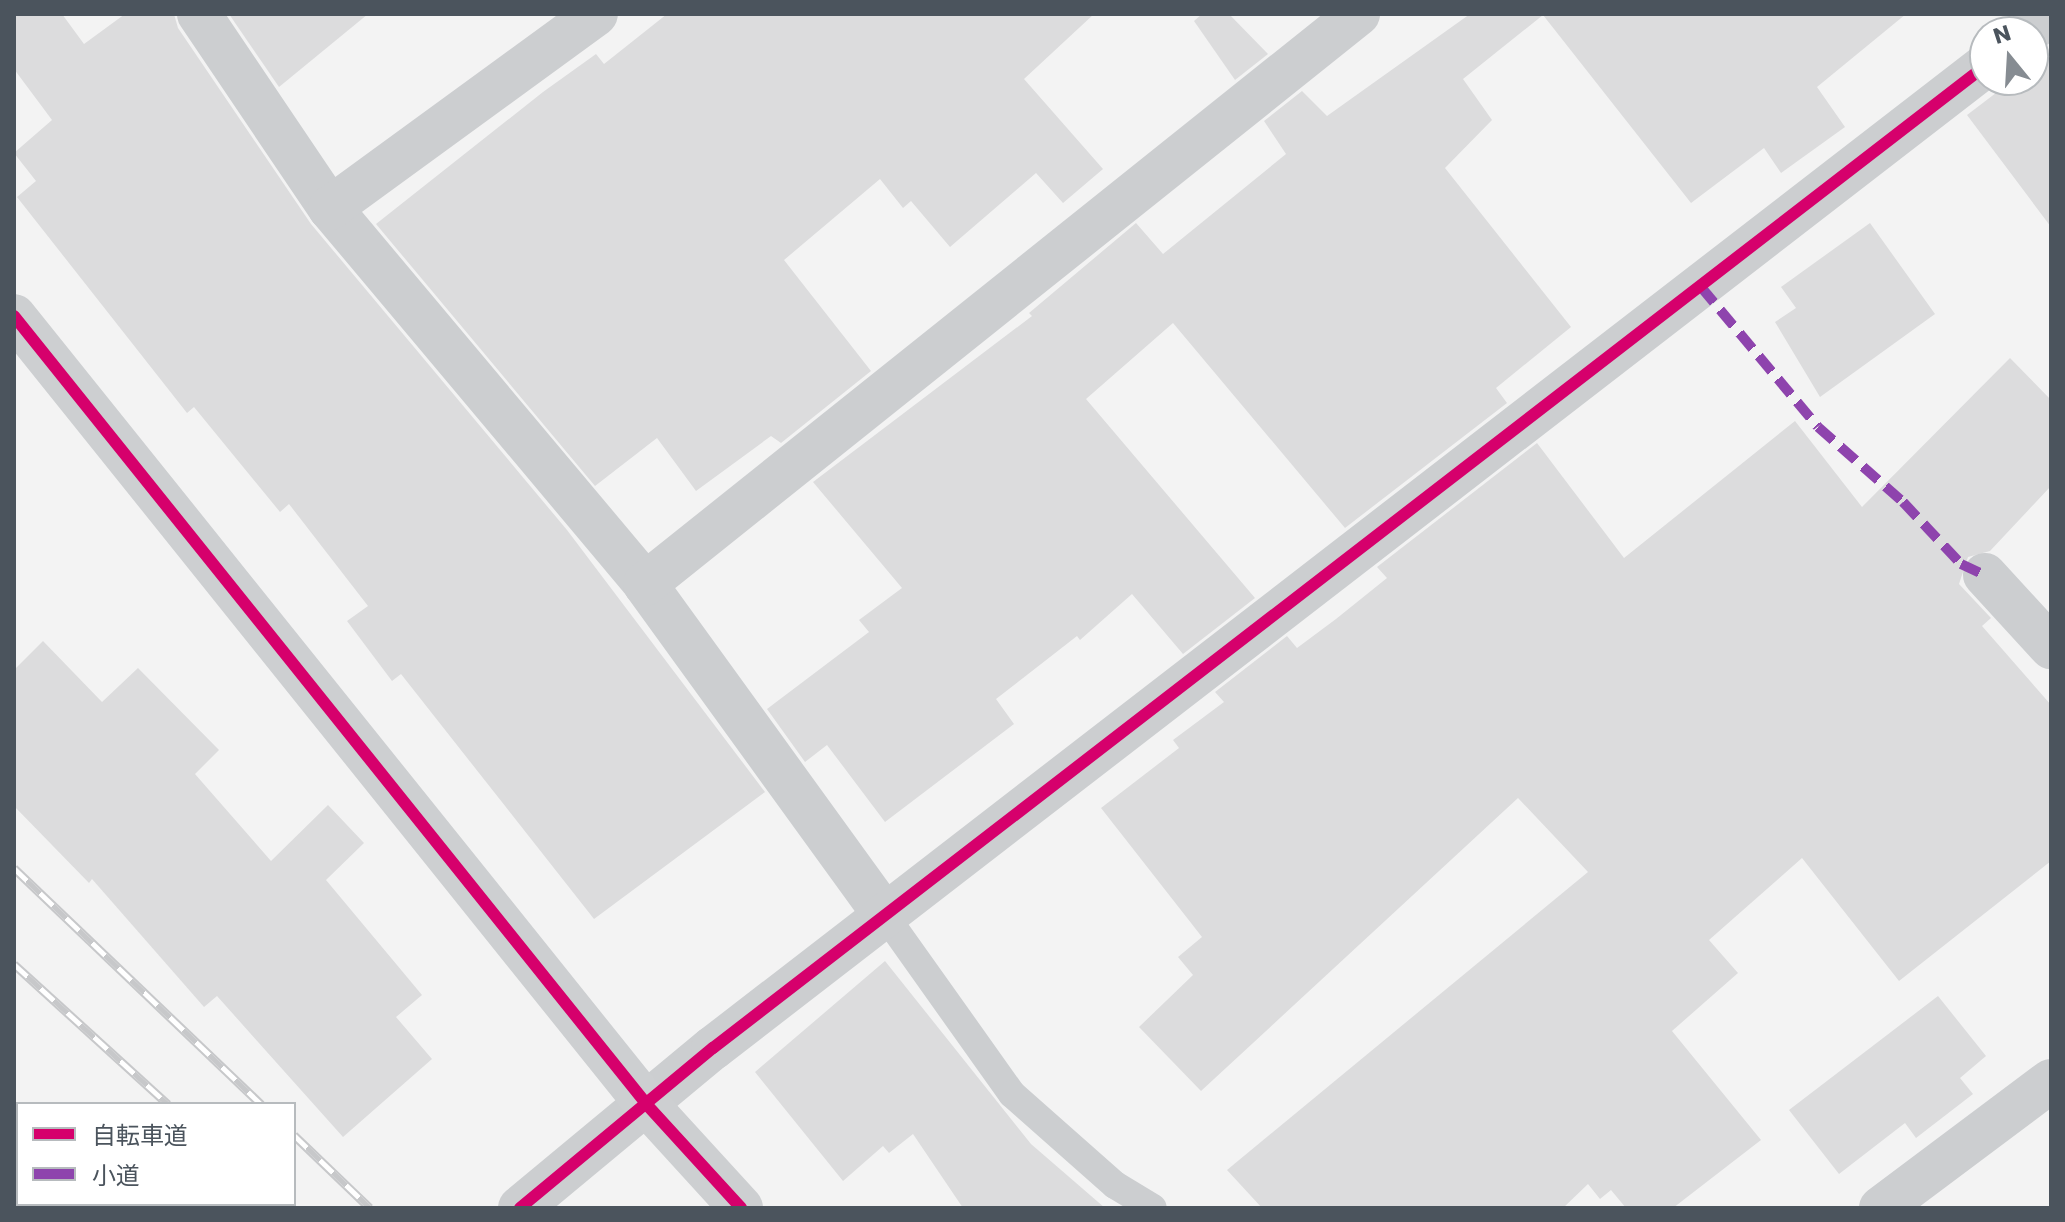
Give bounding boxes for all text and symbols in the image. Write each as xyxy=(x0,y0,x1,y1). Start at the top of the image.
north arrow xyxy=(1969,16,2049,96)
text: N xyxy=(1989,17,2015,52)
legend xyxy=(16,1102,296,1206)
text: 自転車道 xyxy=(92,1119,188,1152)
text: 小道 xyxy=(92,1159,140,1192)

